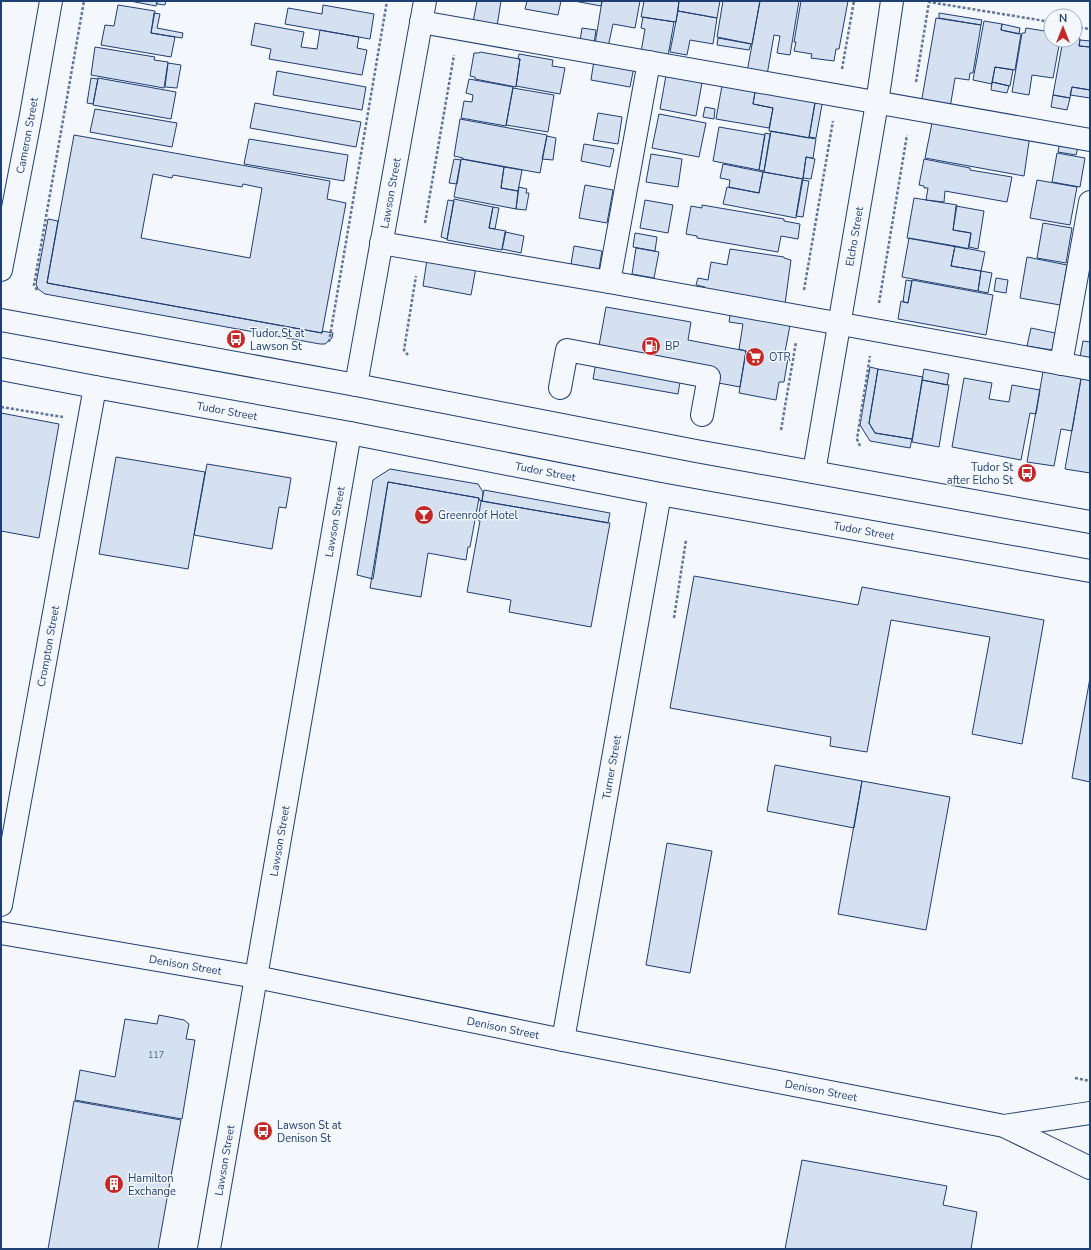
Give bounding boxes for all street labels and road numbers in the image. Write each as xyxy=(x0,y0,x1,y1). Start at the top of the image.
street label: Cameron Street xyxy=(13,96,42,175)
street label: Lawson Street xyxy=(377,157,405,230)
street label: Elcho Street xyxy=(842,206,867,267)
street label: Tudor Street xyxy=(196,399,259,424)
street label: Tudor Street xyxy=(514,459,577,485)
street label: Lawson Street xyxy=(322,485,349,558)
street label: Tudor Street xyxy=(832,518,896,544)
street label: Crompton Street xyxy=(34,604,63,688)
street label: Turner Street xyxy=(599,734,625,801)
street label: Lawson Street xyxy=(267,804,293,878)
street label: Denison Street xyxy=(148,952,223,979)
street label: Denison Street xyxy=(466,1013,541,1043)
street label: Denison Street xyxy=(783,1076,858,1105)
street label: Lawson Street xyxy=(211,1124,238,1197)

